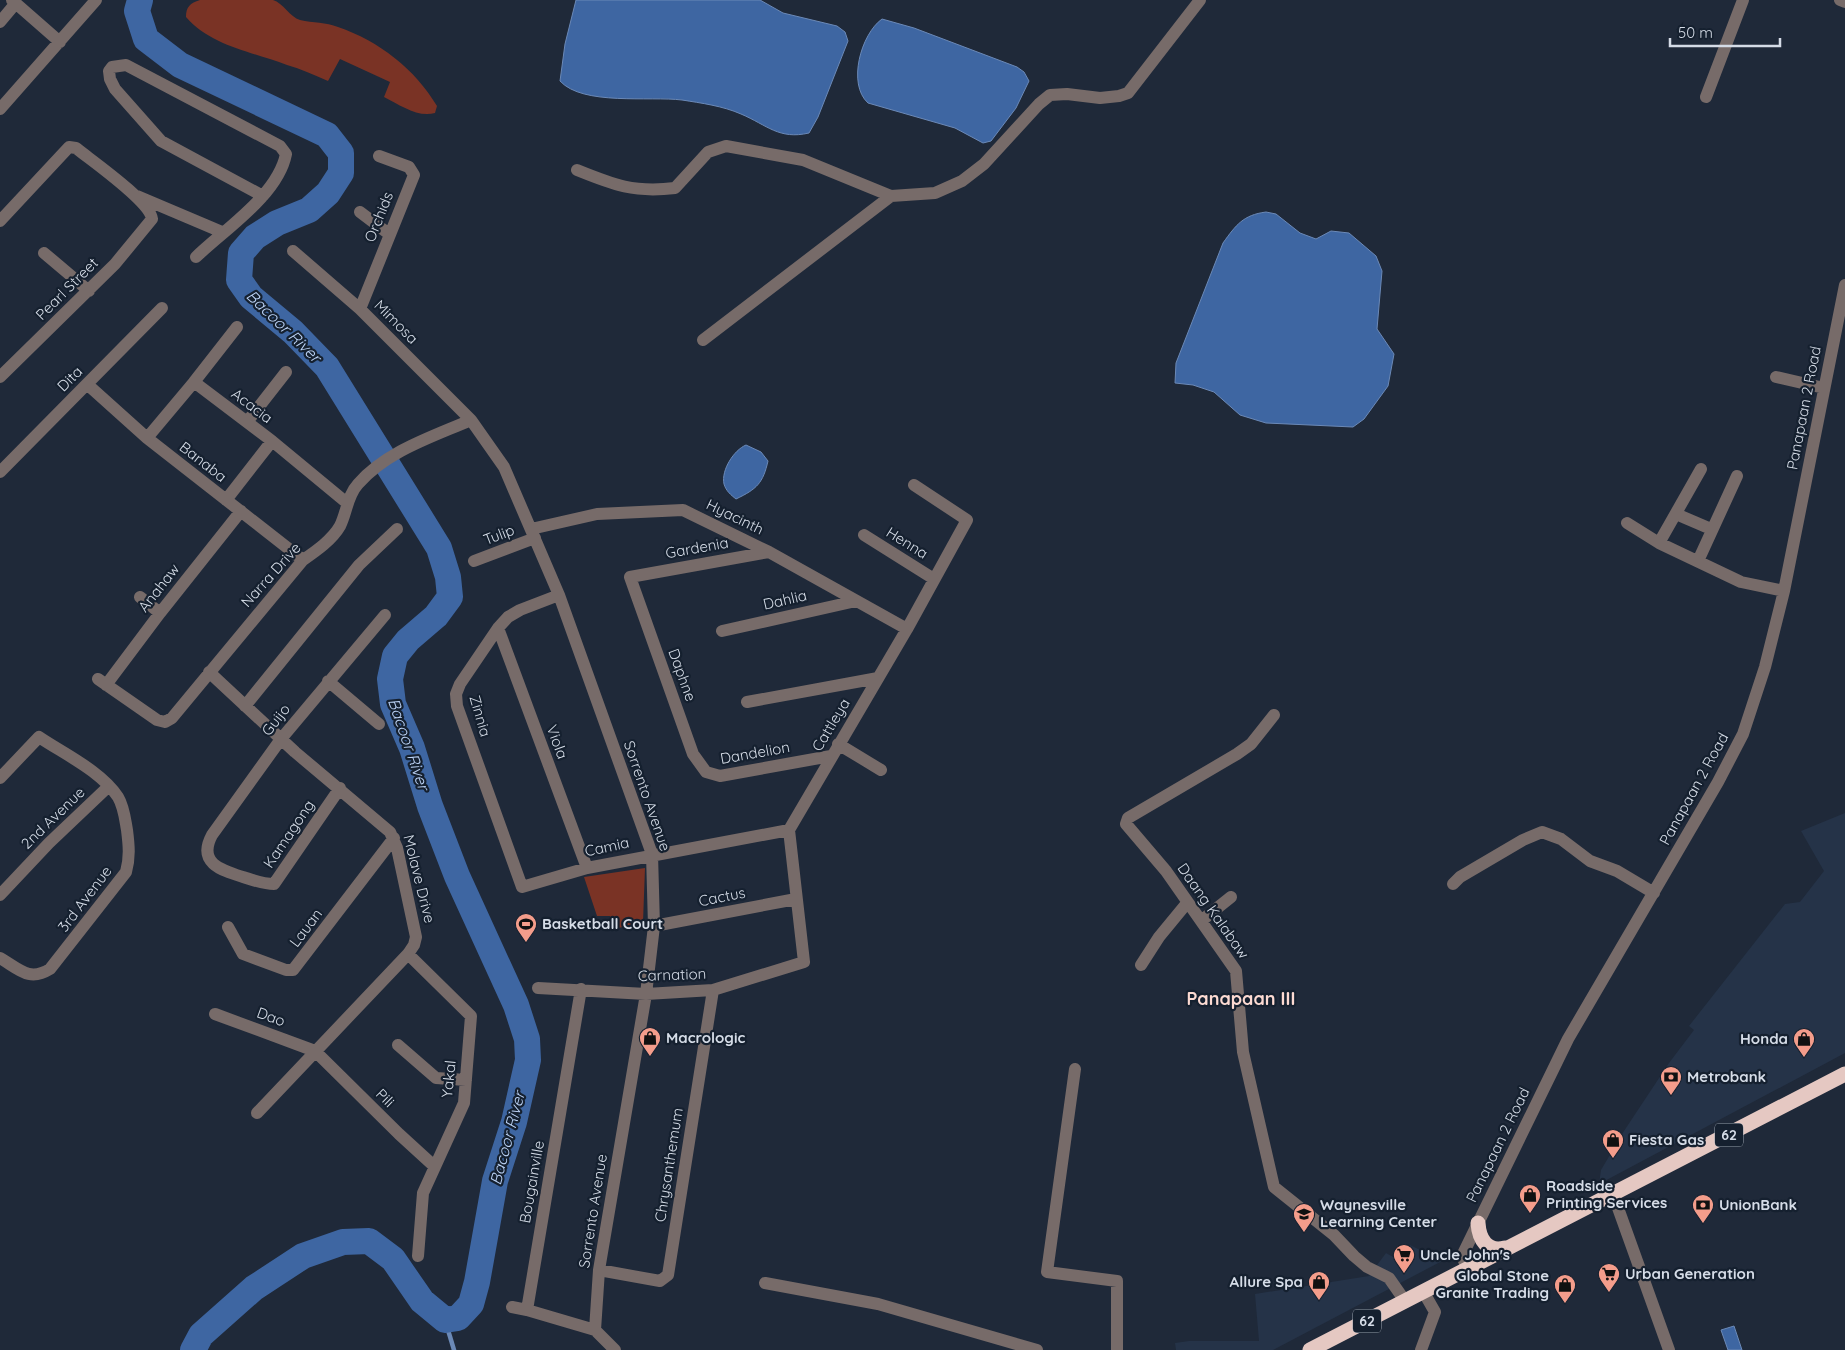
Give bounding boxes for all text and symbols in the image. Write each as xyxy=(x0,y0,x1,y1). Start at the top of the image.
scale bar xyxy=(1670,15,1780,47)
text: 50 m xyxy=(1678,23,1713,42)
street label: Orchids xyxy=(360,189,397,245)
street label: Pearl Street xyxy=(31,253,102,324)
water label: Bacoor River xyxy=(243,285,327,368)
street label: Mimosa xyxy=(370,296,422,348)
street label: Panapaan 2 Road xyxy=(1782,344,1825,471)
street label: Dita xyxy=(53,362,86,395)
street label: Acacia xyxy=(228,384,277,427)
street label: Banaba xyxy=(176,437,231,486)
street label: Hyacinth xyxy=(703,494,767,539)
street label: Tulip xyxy=(481,520,517,549)
street label: Henna xyxy=(883,522,932,563)
street label: Gardenia xyxy=(664,533,730,562)
street label: Narra Drive xyxy=(237,538,305,611)
street label: Anahaw xyxy=(134,560,183,616)
street label: Dahlia xyxy=(761,585,809,614)
street label: Daphne xyxy=(664,646,701,704)
street label: Zinnia xyxy=(465,693,495,739)
water label: Bacoor River xyxy=(384,695,435,794)
street label: Cattleya xyxy=(807,695,854,755)
street label: Guijo xyxy=(257,700,294,739)
street label: Viola xyxy=(543,722,572,761)
street label: Panapaan 2 Road xyxy=(1655,729,1732,848)
street label: Dandelion xyxy=(719,737,791,768)
street label: Sorrento Avenue xyxy=(620,738,675,853)
street label: 2nd Avenue xyxy=(17,783,89,853)
street label: Kamagong xyxy=(259,796,318,871)
street label: Molave Drive xyxy=(399,833,440,925)
street label: Camia xyxy=(583,833,631,860)
street label: Daang Kalabaw xyxy=(1173,859,1253,962)
street label: 3rd Avenue xyxy=(54,862,116,935)
street label: Cactus xyxy=(697,883,747,910)
street label: Lauan xyxy=(285,905,326,951)
sports icon: Basketball Court xyxy=(514,912,538,943)
place label: Basketball Court xyxy=(542,914,663,933)
street label: Carnation xyxy=(637,964,707,985)
district label: Panapaan III xyxy=(1187,987,1295,1010)
street label: Dao xyxy=(254,1003,288,1030)
shop icon: Macrologic xyxy=(638,1026,662,1057)
shop icon: Honda xyxy=(1792,1027,1816,1058)
place label: Macrologic xyxy=(666,1028,745,1047)
place label: Honda xyxy=(1740,1029,1788,1048)
street label: Yakal xyxy=(437,1059,460,1099)
bank icon: Metrobank xyxy=(1659,1065,1683,1096)
place label: Metrobank xyxy=(1687,1067,1766,1086)
street label: Pili xyxy=(372,1084,399,1111)
street label: Panapaan 2 Road xyxy=(1461,1084,1534,1205)
water label: Bacoor River xyxy=(485,1087,530,1187)
street label: Chrysanthemum xyxy=(650,1106,687,1223)
road number: 62 xyxy=(1715,1124,1743,1146)
shop icon: Fiesta Gas xyxy=(1601,1128,1625,1159)
place label: Fiesta Gas xyxy=(1629,1130,1704,1149)
street label: Bougainville xyxy=(515,1139,548,1225)
street label: Sorrento Avenue xyxy=(574,1152,611,1269)
place label: Roadside Printing Services xyxy=(1546,1176,1667,1212)
shop icon: Roadside Printing Services xyxy=(1518,1183,1542,1214)
bank icon: UnionBank xyxy=(1691,1193,1715,1224)
place label: Waynesville Learning Center xyxy=(1320,1195,1438,1231)
place label: UnionBank xyxy=(1719,1195,1797,1214)
school or university icon: Waynesville Learning Center xyxy=(1292,1202,1316,1233)
supermarket icon: Uncle John's xyxy=(1392,1243,1416,1274)
place label: Uncle John's xyxy=(1420,1245,1510,1264)
supermarket icon: Urban Generation xyxy=(1597,1262,1621,1293)
place label: Urban Generation xyxy=(1625,1264,1755,1283)
place label: Global Stone Granite Trading xyxy=(1436,1266,1549,1302)
shop icon: Allure Spa xyxy=(1307,1270,1331,1301)
place label: Allure Spa xyxy=(1230,1272,1303,1291)
shop icon: Global Stone Granite Trading xyxy=(1553,1273,1577,1304)
road number: 62 xyxy=(1353,1310,1381,1332)

